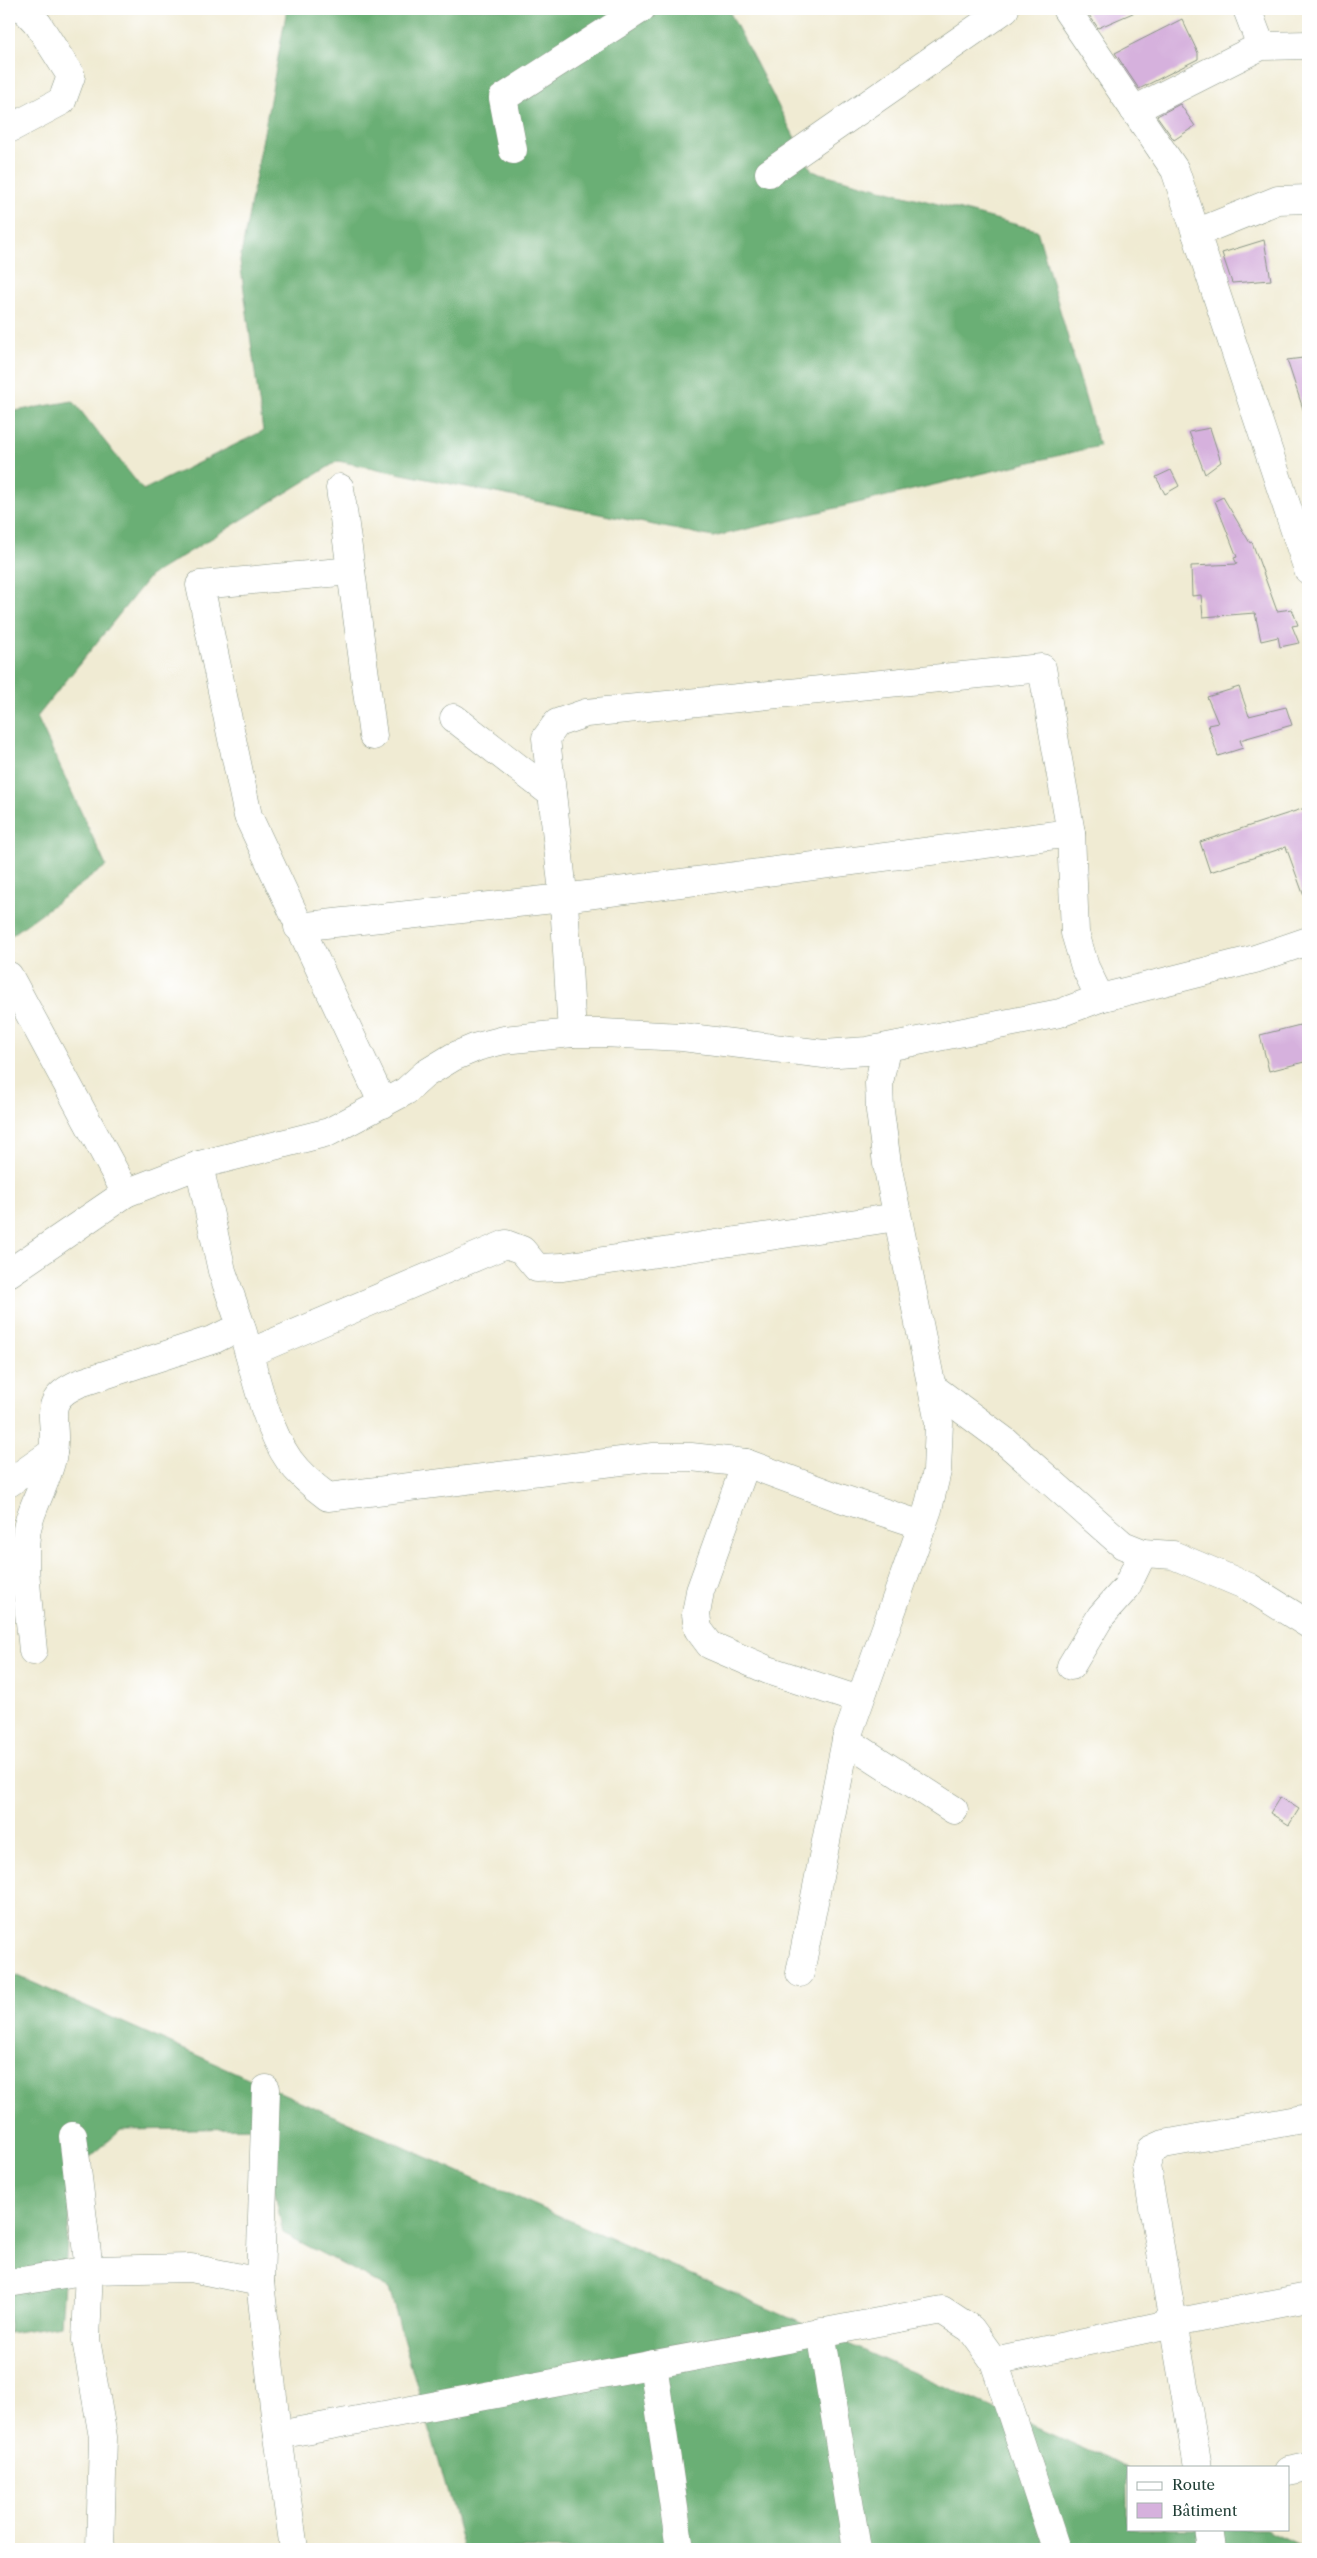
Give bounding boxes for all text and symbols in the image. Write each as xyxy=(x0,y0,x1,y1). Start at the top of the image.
legend xyxy=(1127,2466,1290,2530)
text: Route xyxy=(1172,2475,1215,2494)
text: Bâtiment xyxy=(1172,2501,1238,2520)

